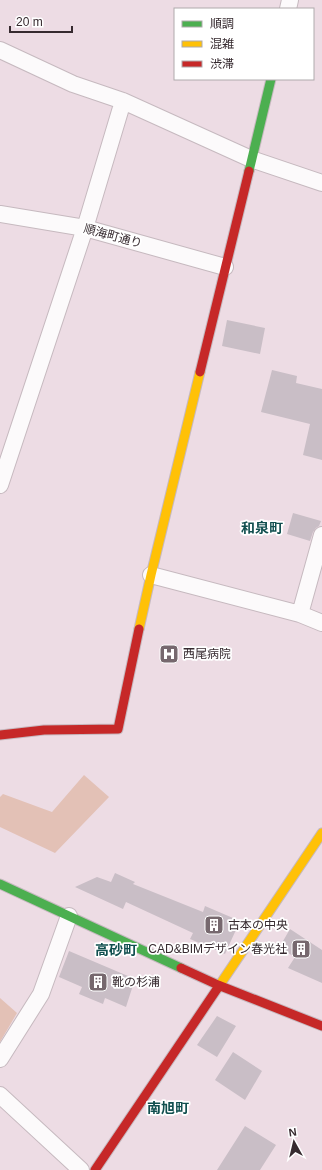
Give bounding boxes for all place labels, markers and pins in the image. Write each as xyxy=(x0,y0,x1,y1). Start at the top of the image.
hospital icon: 西尾病院 xyxy=(158,643,180,665)
place label: 西尾病院 xyxy=(183,647,231,661)
building icon: 古本の中央 xyxy=(203,914,225,936)
place label: 古本の中央 xyxy=(228,918,288,932)
building icon: CAD&BIMデザイン春光社 xyxy=(290,938,312,960)
place label: CAD&BIMデザイン春光社 xyxy=(148,942,287,956)
building icon: 靴の杉浦 xyxy=(87,971,109,993)
place label: 靴の杉浦 xyxy=(112,975,160,989)

